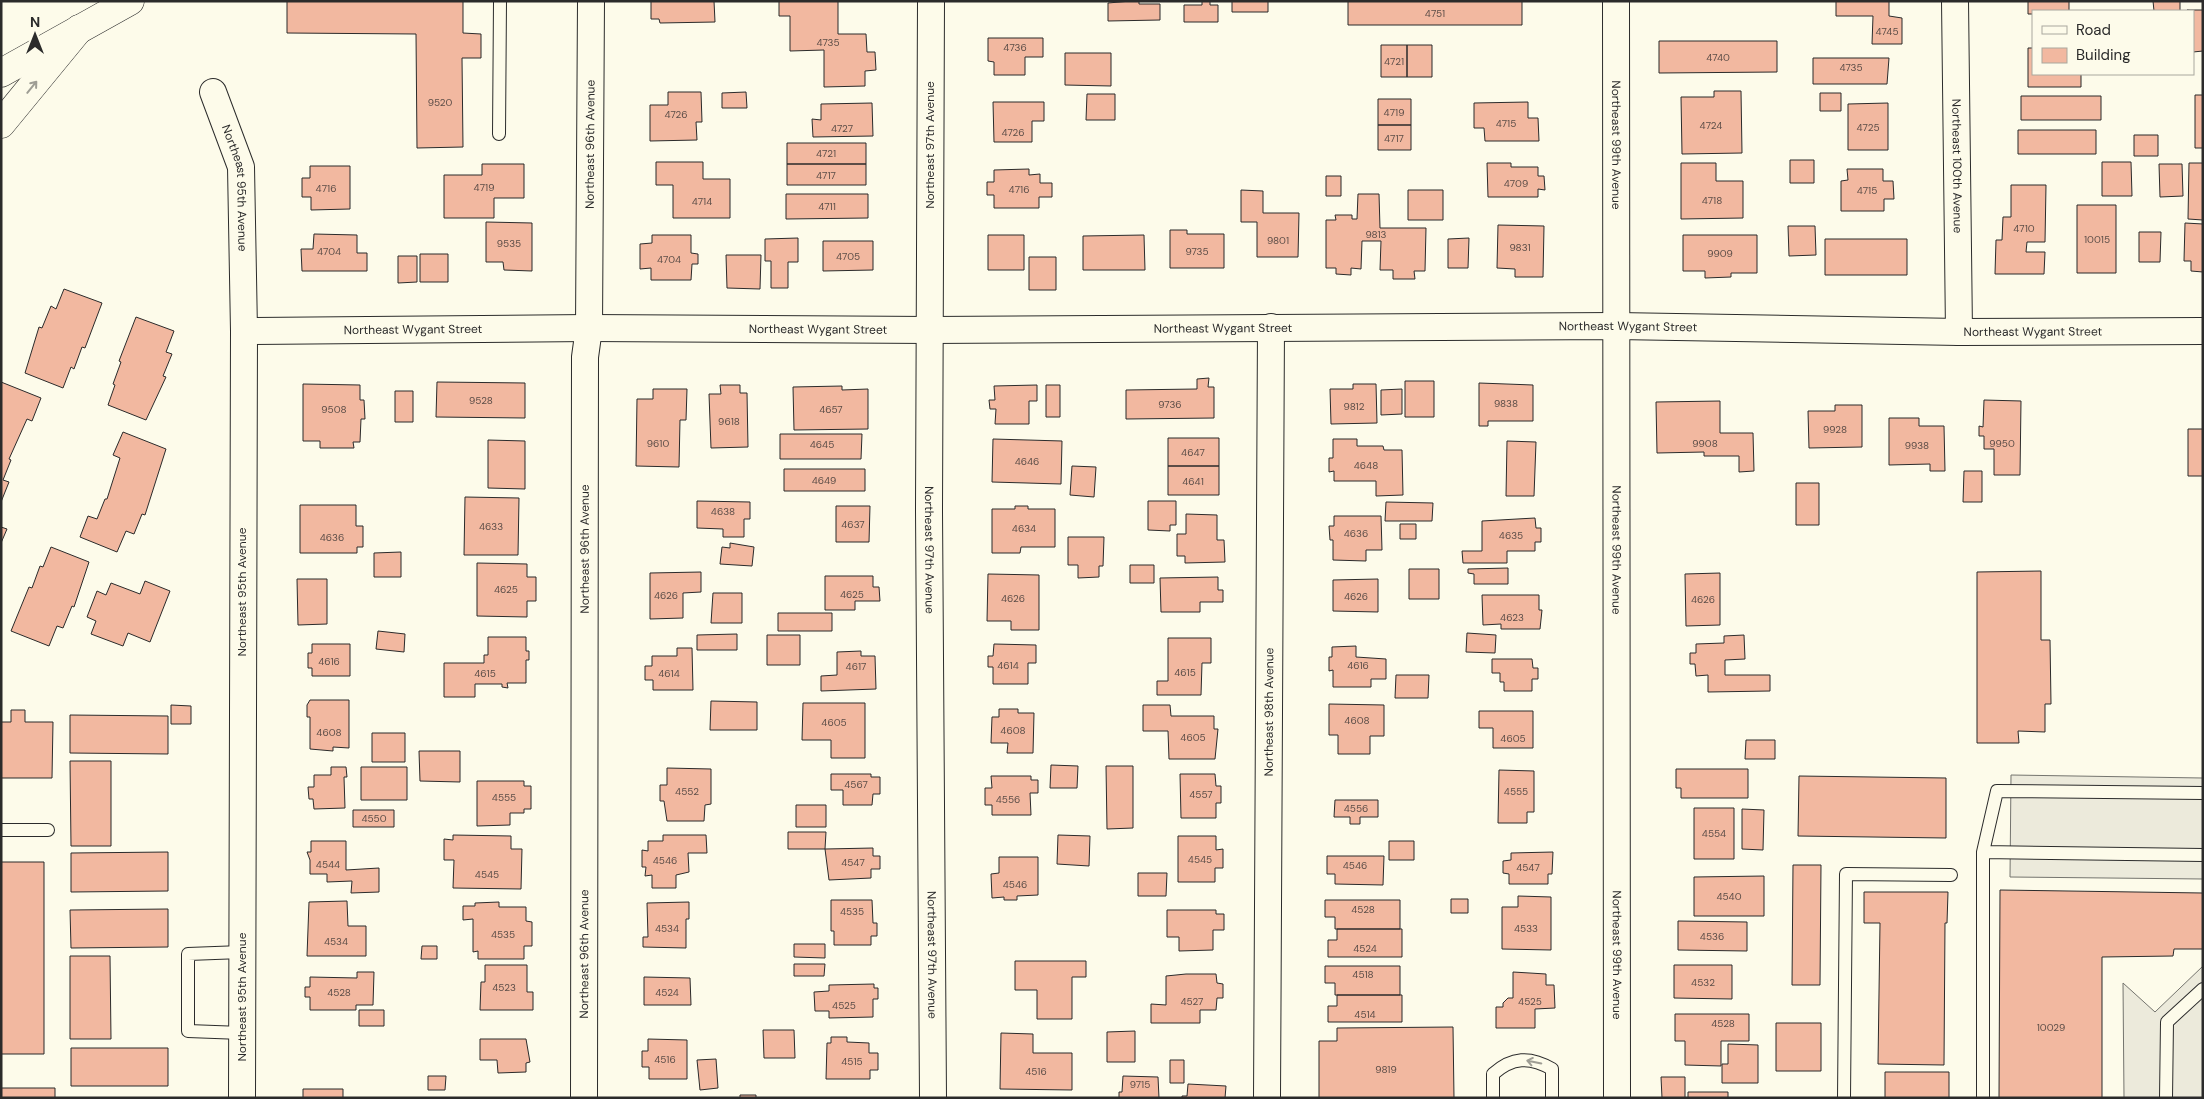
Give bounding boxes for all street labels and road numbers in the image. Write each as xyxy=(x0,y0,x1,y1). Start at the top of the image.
street label: Northeast 96th Avenue xyxy=(582,79,599,209)
street label: Northeast 99th Avenue xyxy=(1608,80,1624,210)
street label: Northeast 97th Avenue xyxy=(922,81,938,209)
street label: Northeast 100th Avenue xyxy=(1948,99,1966,233)
street label: Northeast 95th Avenue xyxy=(218,122,251,252)
street label: Northeast Wygant Street xyxy=(1559,318,1698,335)
street label: Northeast Wygant Street xyxy=(1154,320,1293,337)
street label: Northeast Wygant Street xyxy=(344,321,483,338)
street label: Northeast Wygant Street xyxy=(749,321,888,338)
street label: Northeast Wygant Street xyxy=(1964,323,2103,340)
street label: Northeast 96th Avenue xyxy=(577,484,593,614)
street label: Northeast 99th Avenue xyxy=(1608,485,1625,615)
street label: Northeast 97th Avenue xyxy=(921,486,938,614)
street label: Northeast 95th Avenue xyxy=(234,527,250,656)
street label: Northeast 98th Avenue xyxy=(1261,647,1277,776)
street label: Northeast 96th Avenue xyxy=(576,889,592,1019)
street label: Northeast 99th Avenue xyxy=(1609,890,1625,1020)
street label: Northeast 97th Avenue xyxy=(924,891,940,1019)
street label: Northeast 95th Avenue xyxy=(234,932,250,1061)

